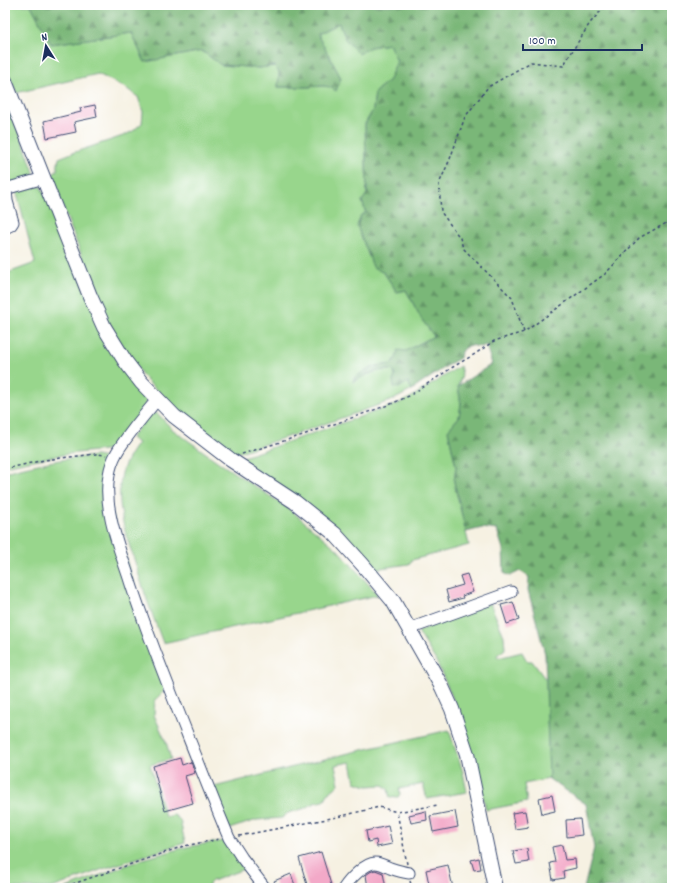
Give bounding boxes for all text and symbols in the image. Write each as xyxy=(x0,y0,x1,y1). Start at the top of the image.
north arrow xyxy=(26,26,66,66)
scale bar xyxy=(523,26,642,52)
text: N xyxy=(40,30,49,47)
text: 100 m xyxy=(529,33,556,50)

